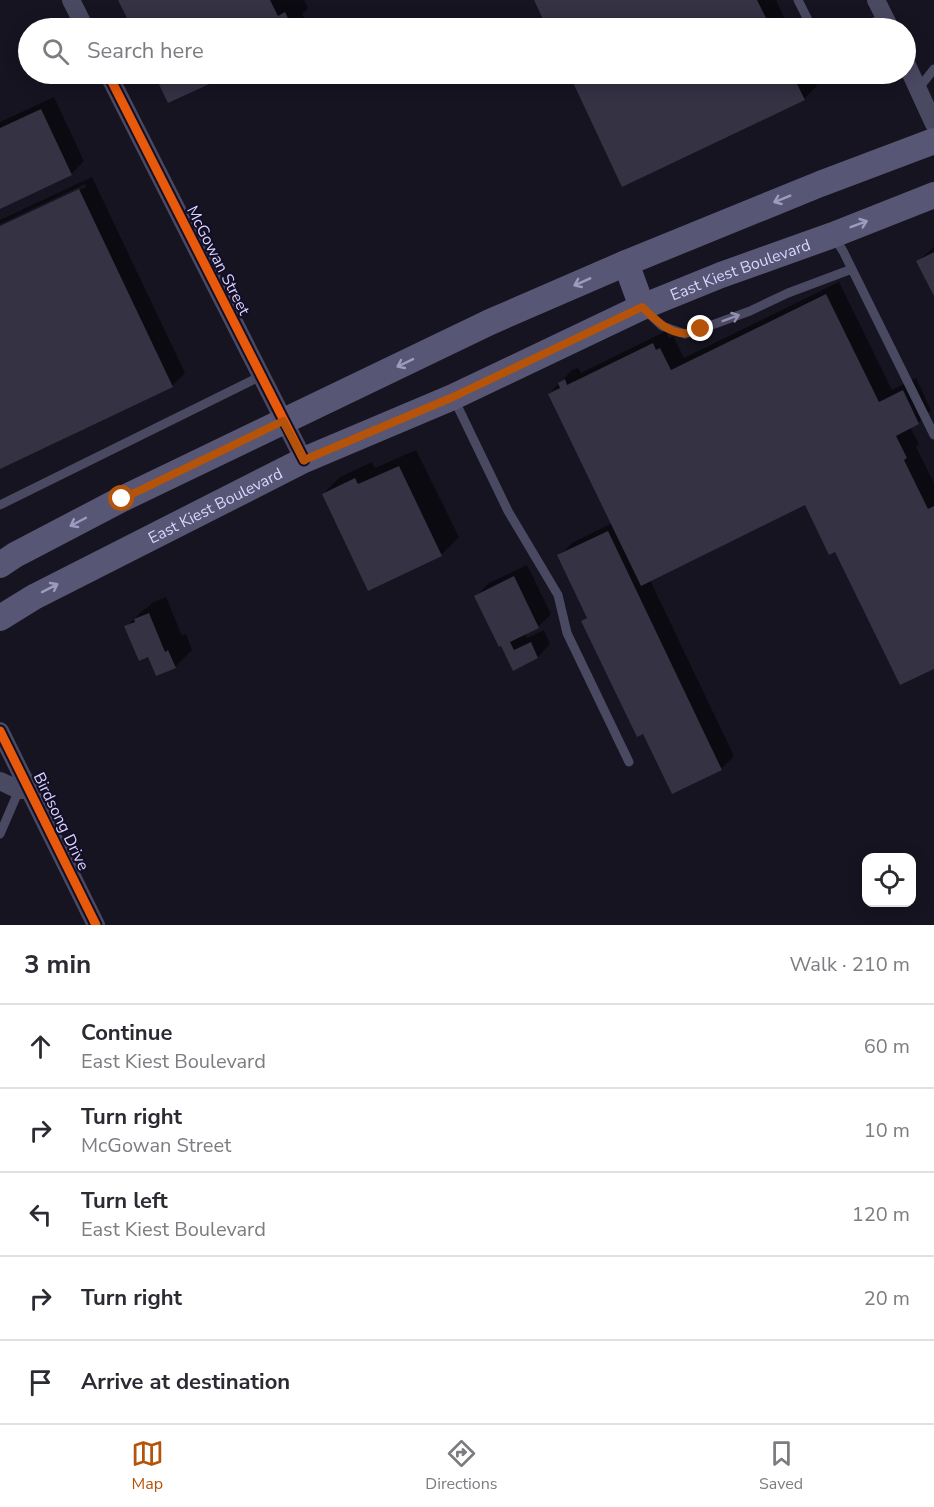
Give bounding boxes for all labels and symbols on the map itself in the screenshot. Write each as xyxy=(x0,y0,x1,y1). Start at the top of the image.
one-way arrow xyxy=(773,195,791,206)
street label: McGowan Street xyxy=(181,202,255,319)
one-way arrow xyxy=(849,218,868,229)
street label: East Kiest Boulevard xyxy=(667,234,813,306)
one-way arrow xyxy=(573,277,592,288)
one-way arrow xyxy=(721,312,740,323)
route end xyxy=(687,315,713,341)
one-way arrow xyxy=(396,358,414,369)
street label: East Kiest Boulevard xyxy=(145,463,286,549)
route start xyxy=(108,485,134,511)
one-way arrow xyxy=(70,517,88,528)
one-way arrow xyxy=(41,582,59,594)
street label: Birdsong Drive xyxy=(28,769,94,874)

